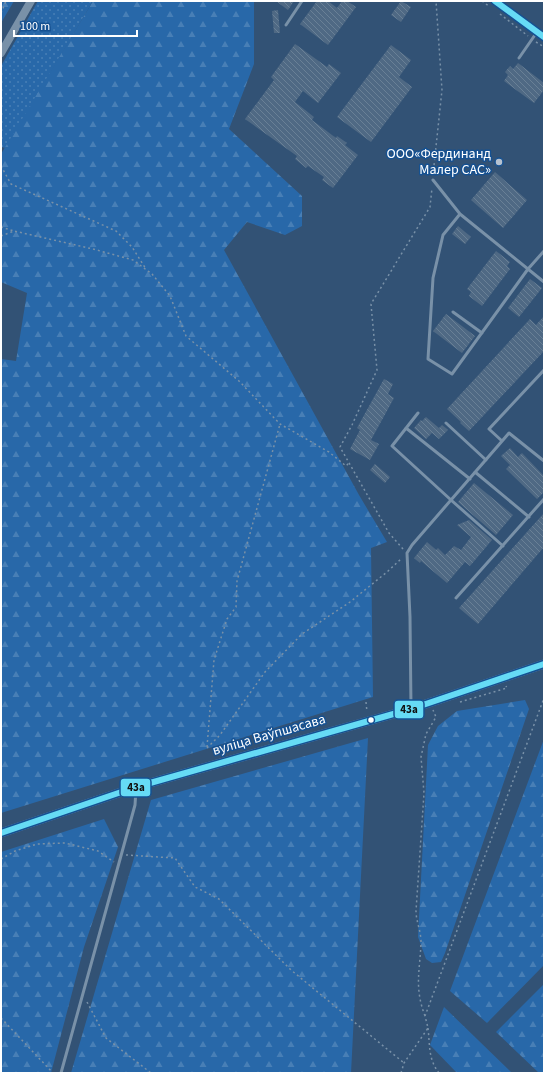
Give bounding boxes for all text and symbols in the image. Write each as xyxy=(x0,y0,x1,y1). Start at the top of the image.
scale bar xyxy=(14,12,137,38)
text: 100 m xyxy=(20,18,50,35)
place label: ООО«Фердинанд Малер САС» xyxy=(387,144,492,180)
marker: ООО«Фердинанд Малер САС» xyxy=(494,157,504,167)
line badge: 43а xyxy=(394,700,424,719)
text: 43а xyxy=(400,702,418,717)
street label: вуліца Ваўпшасава xyxy=(210,709,328,761)
unlabelled marker xyxy=(366,715,376,725)
line badge: 43а xyxy=(120,778,151,797)
text: 43а xyxy=(127,780,145,795)

